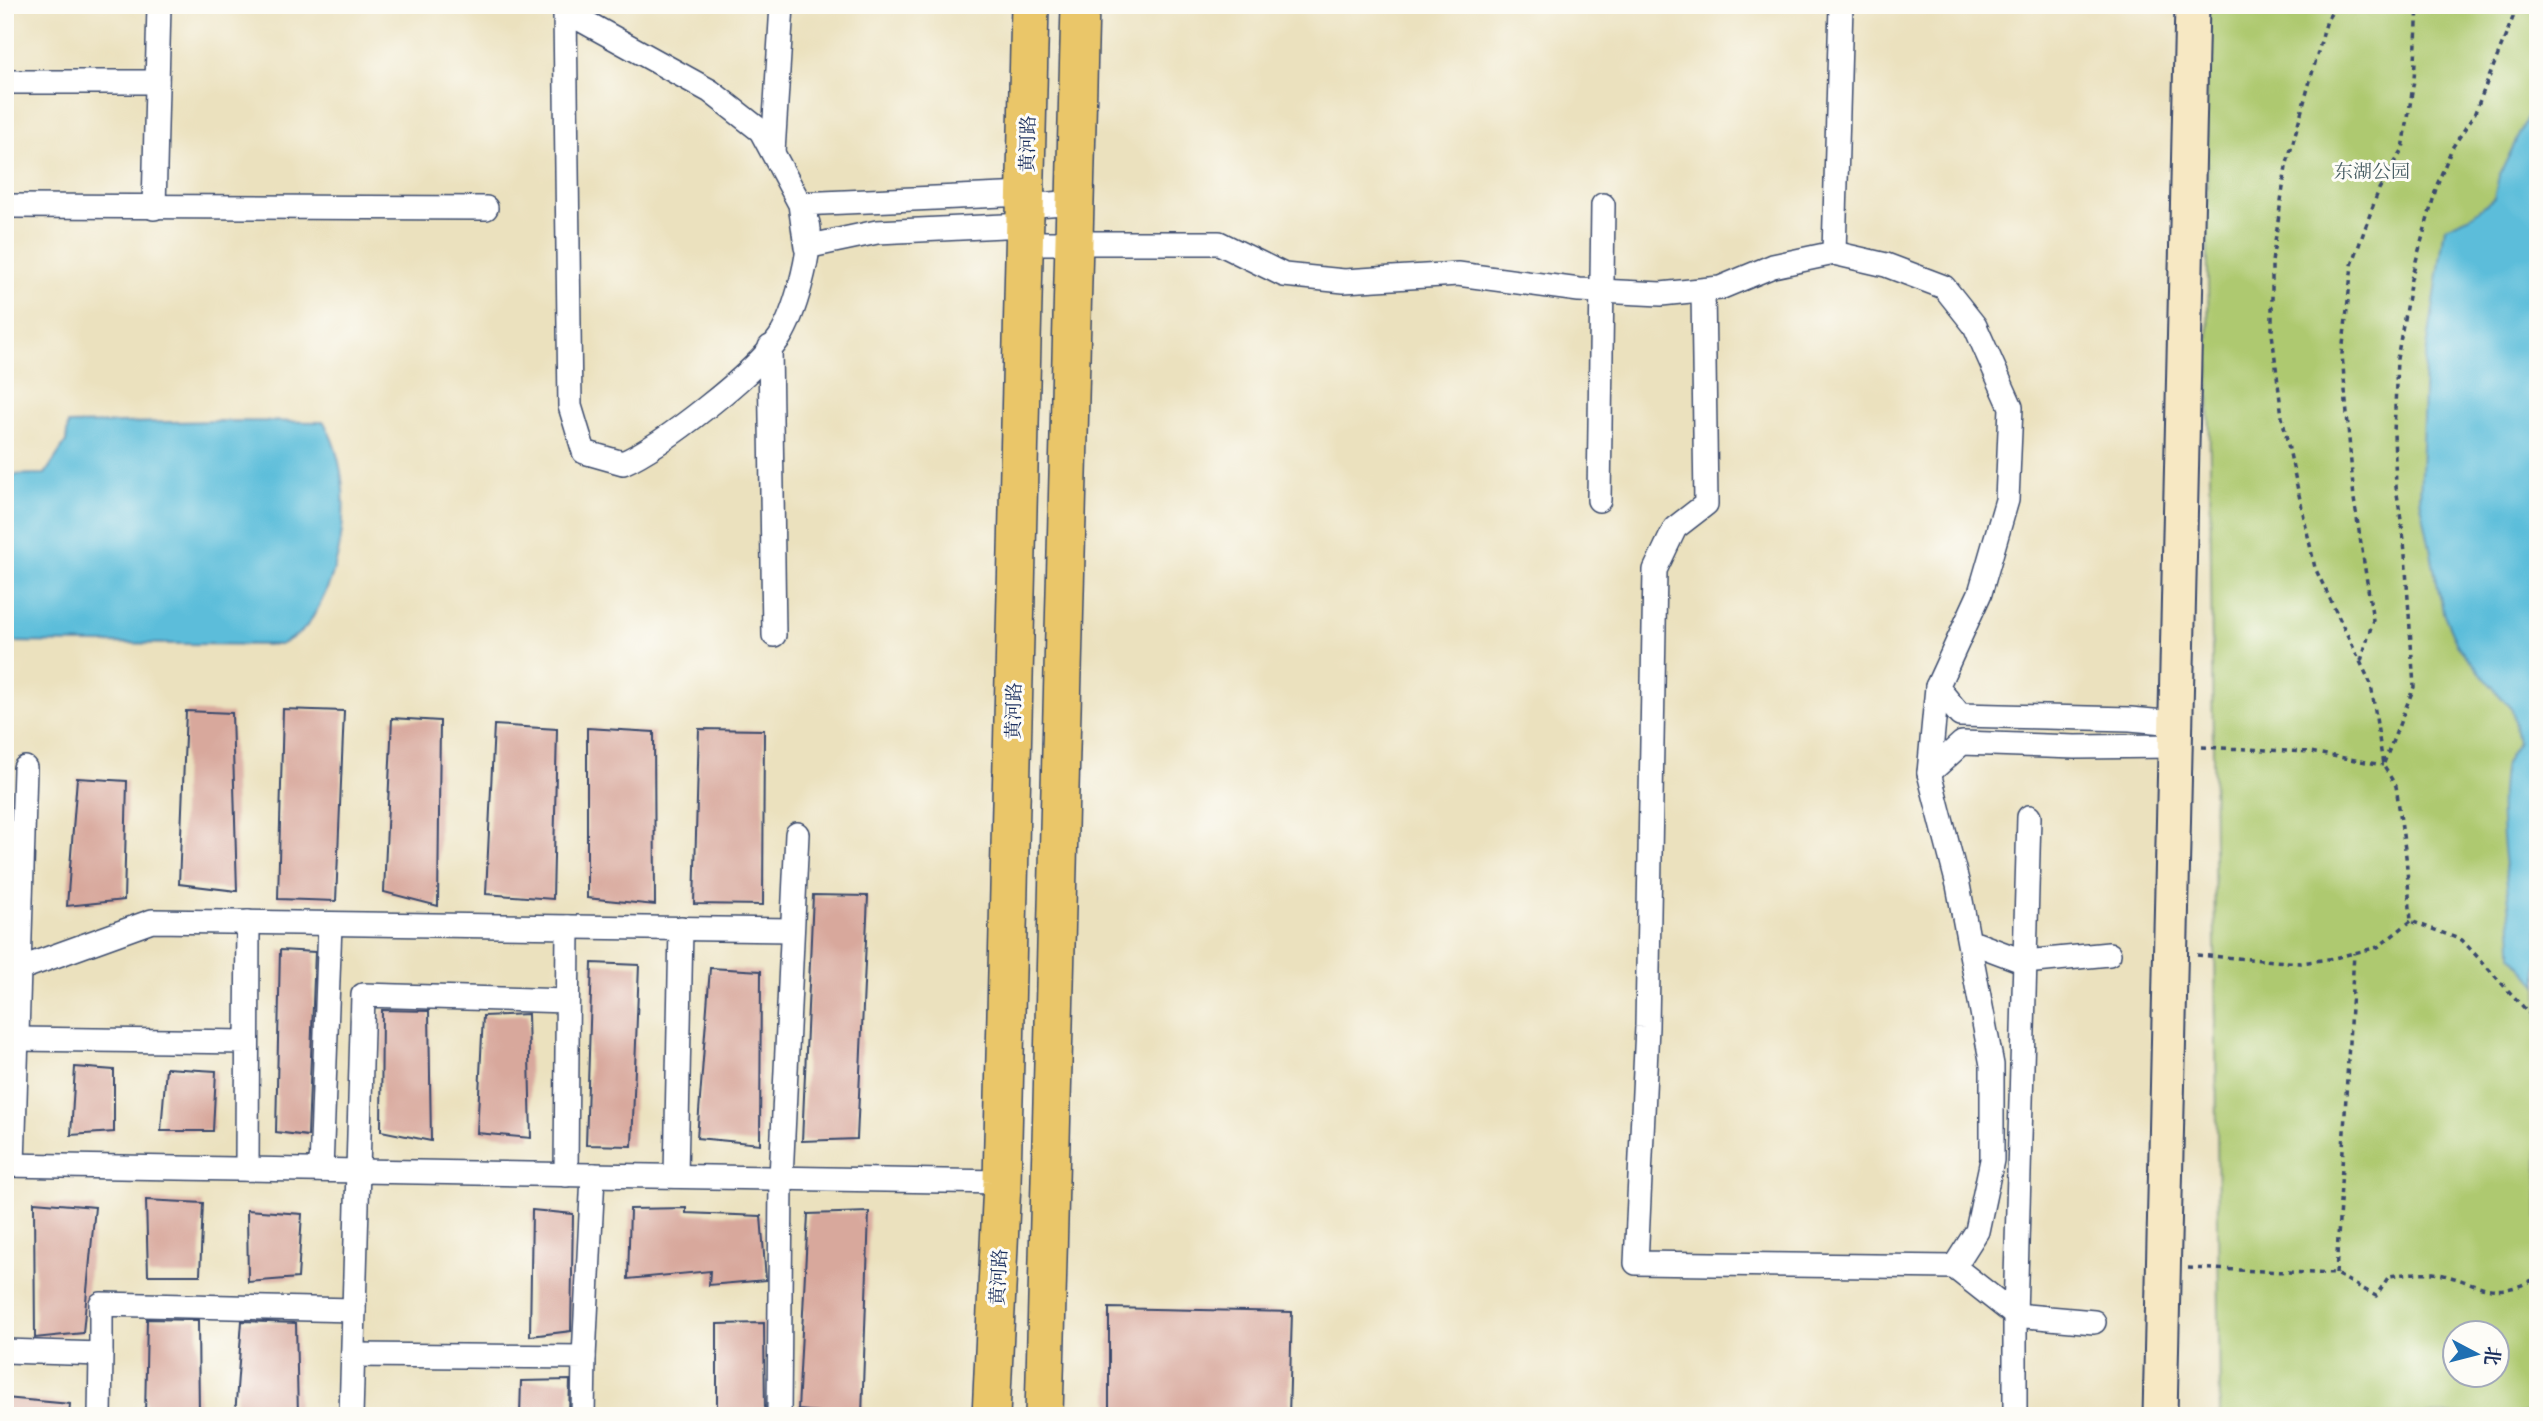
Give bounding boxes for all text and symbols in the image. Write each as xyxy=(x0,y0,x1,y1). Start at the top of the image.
street label: 黄河路 xyxy=(1016,115,1039,173)
park label: 东湖公园 xyxy=(2334,160,2410,183)
street label: 黄河路 xyxy=(1002,682,1025,740)
street label: 黄河路 xyxy=(986,1248,1011,1306)
north arrow xyxy=(2442,1320,2512,1390)
text: 北 xyxy=(2480,1345,2505,1367)

